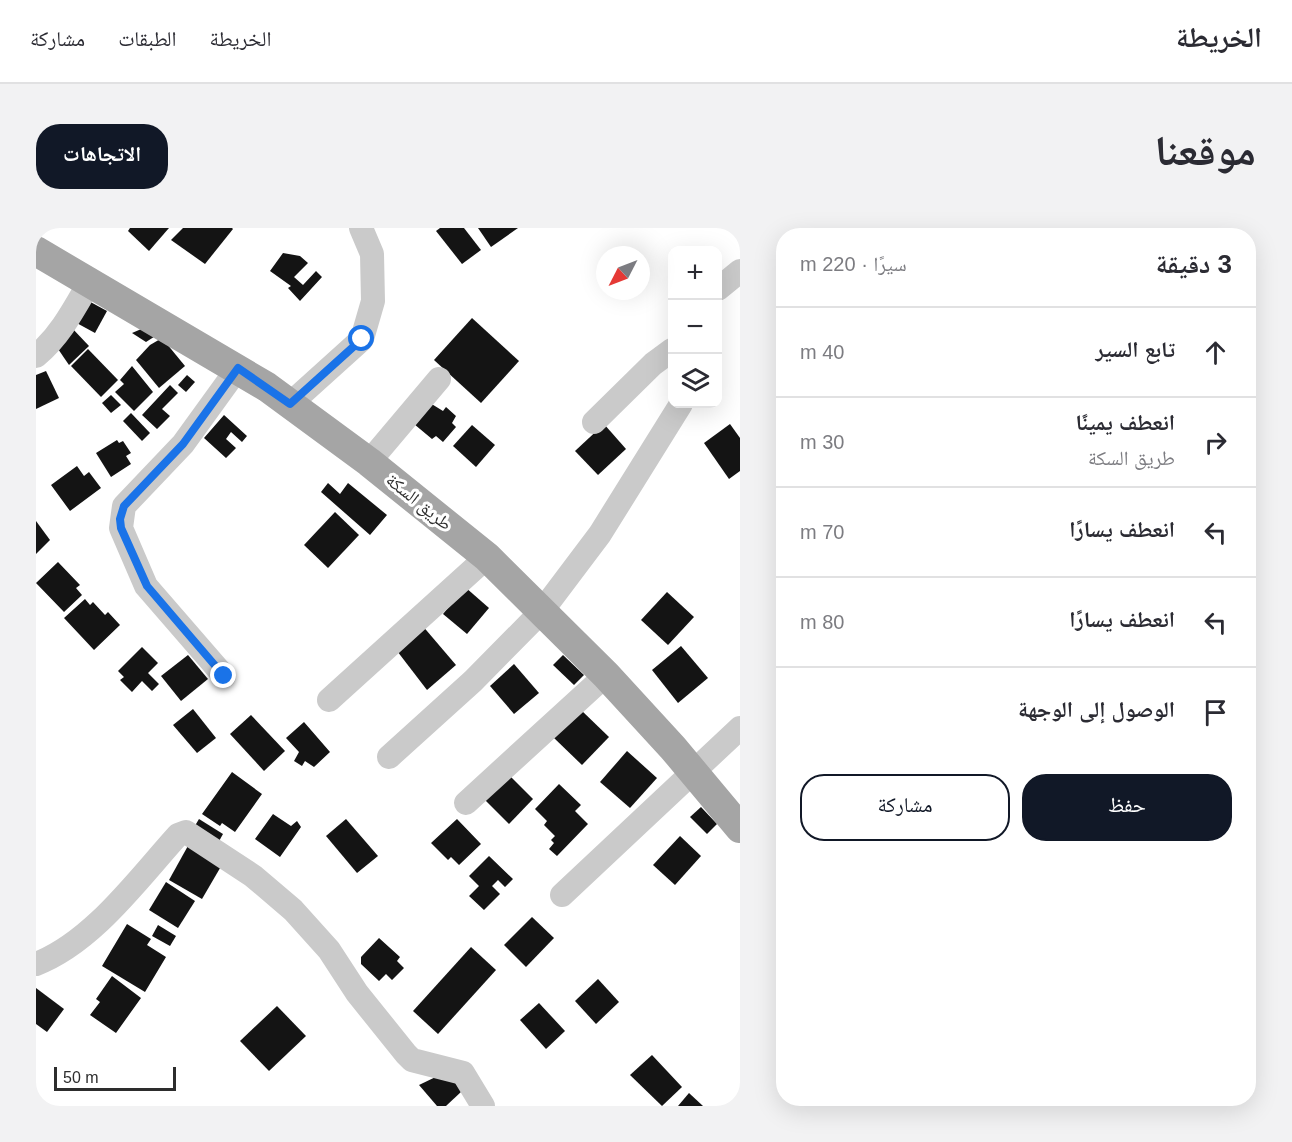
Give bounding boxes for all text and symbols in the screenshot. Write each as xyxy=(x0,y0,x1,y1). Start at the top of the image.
text: الخريطة xyxy=(1176,22,1262,53)
text: مشاركة xyxy=(30,27,85,50)
text: الطبقات xyxy=(118,27,177,50)
text: الخريطة xyxy=(210,27,271,50)
button: الاتجاهات xyxy=(36,124,168,189)
text: موقعنا xyxy=(1155,127,1256,174)
north arrow xyxy=(596,246,650,300)
map controls xyxy=(668,246,722,408)
button: + xyxy=(668,246,722,300)
text: 3 دقيقة xyxy=(1156,249,1232,279)
text: سيرًا · 220 m xyxy=(800,253,907,275)
button: − xyxy=(668,300,722,354)
route start xyxy=(348,325,374,351)
icon: ahead xyxy=(1199,336,1232,369)
text: تابع السير xyxy=(1095,337,1175,362)
text: 40 m xyxy=(800,341,844,363)
button: layers xyxy=(668,354,722,408)
text: انعطف يمينًا xyxy=(1076,410,1175,435)
icon: right xyxy=(1199,426,1232,459)
text: 30 m xyxy=(800,431,844,453)
text: طريق السكة xyxy=(1088,447,1175,469)
street label: طريق السكة xyxy=(382,470,456,535)
icon: left xyxy=(1199,516,1232,549)
text: انعطف يسارًا xyxy=(1069,517,1175,542)
text: 70 m xyxy=(800,521,844,543)
icon: left xyxy=(1199,606,1232,639)
text: انعطف يسارًا xyxy=(1069,607,1175,632)
text: 80 m xyxy=(800,611,844,633)
route end xyxy=(210,662,236,688)
icon: arrive xyxy=(1199,696,1232,729)
text: الوصول إلى الوجهة xyxy=(1018,697,1175,722)
button: مشاركة xyxy=(800,774,1010,841)
button: حفظ xyxy=(1022,774,1232,841)
scale bar xyxy=(54,1064,176,1092)
text: 50 m xyxy=(63,1069,99,1086)

